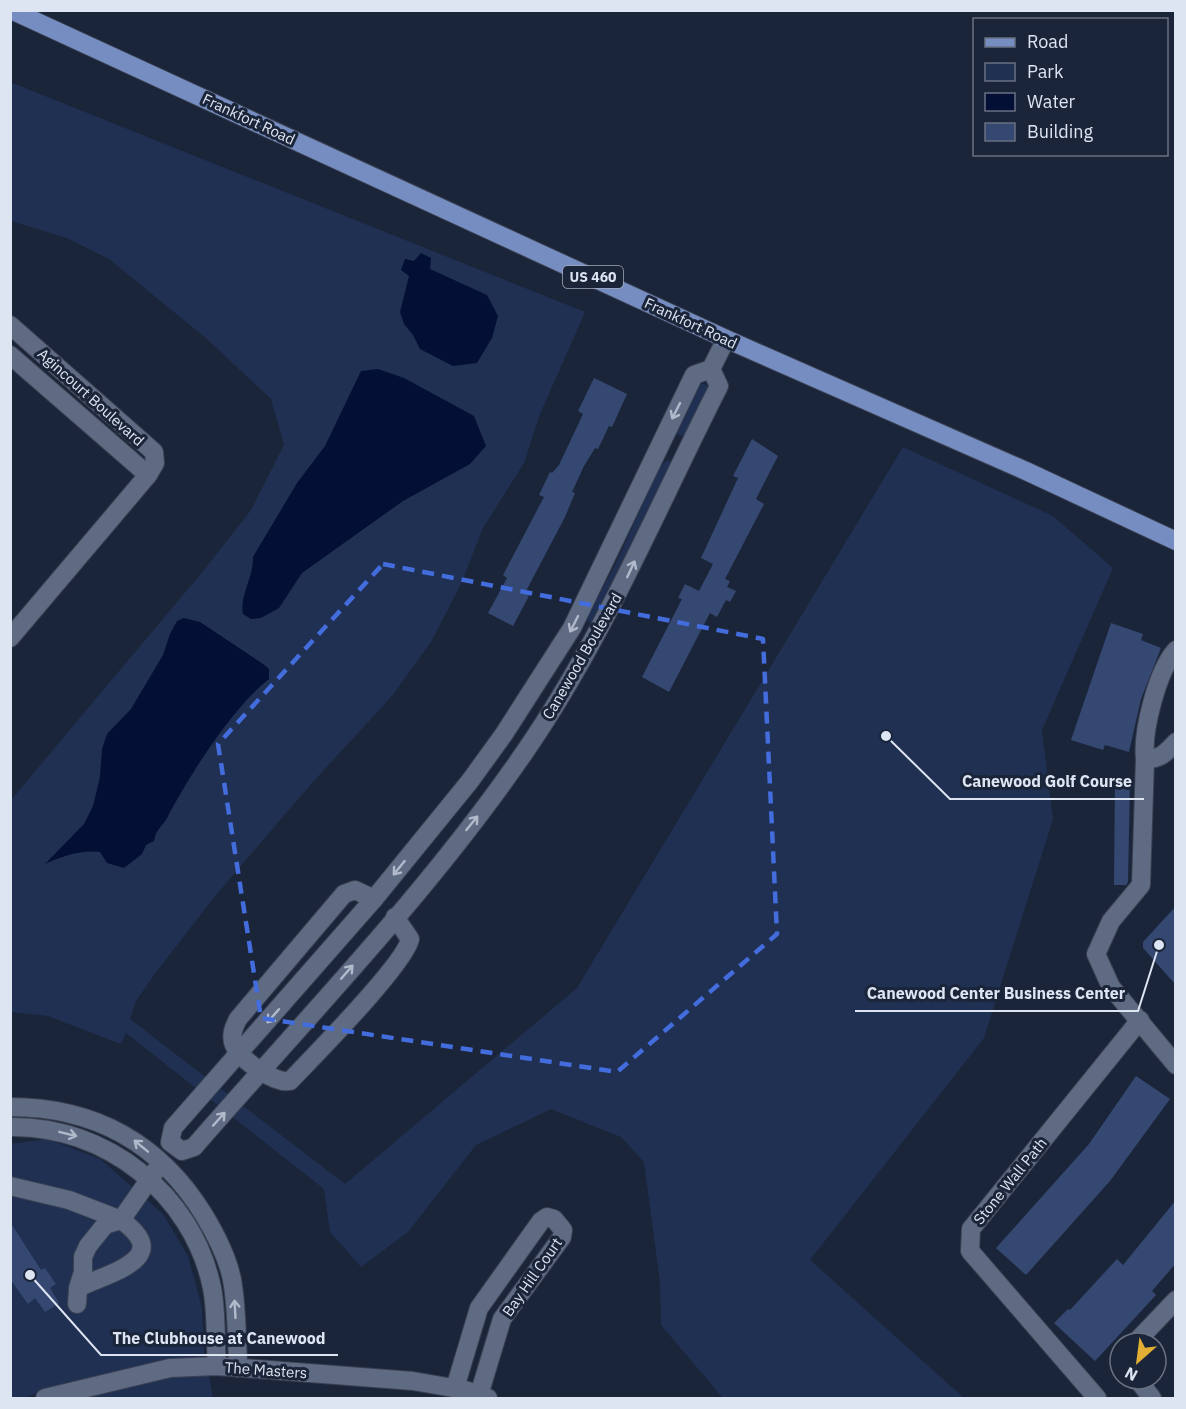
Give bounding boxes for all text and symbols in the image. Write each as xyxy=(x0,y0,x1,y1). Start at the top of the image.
legend xyxy=(973,18,1168,156)
text: Road xyxy=(1027,30,1068,53)
text: Park xyxy=(1027,60,1064,83)
street label: Frankfort Road xyxy=(200,89,298,149)
text: Water xyxy=(1027,90,1076,113)
text: Building xyxy=(1027,120,1094,143)
road number: US 460 xyxy=(563,266,623,288)
street label: Frankfort Road xyxy=(642,293,740,353)
street label: Agincourt Boulevard xyxy=(34,344,148,450)
one-way arrow xyxy=(670,401,681,419)
one-way arrow xyxy=(625,560,637,578)
street label: Canewood Boulevard xyxy=(538,589,626,723)
one-way arrow xyxy=(568,615,579,633)
callout: Canewood Golf Course xyxy=(950,765,1144,799)
text: Canewood Golf Course xyxy=(962,771,1132,791)
one-way arrow xyxy=(466,815,479,831)
one-way arrow xyxy=(393,860,406,876)
one-way arrow xyxy=(340,965,354,981)
callout: Canewood Center Business Center xyxy=(855,977,1138,1011)
text: Canewood Center Business Center xyxy=(867,983,1126,1003)
one-way arrow xyxy=(266,1008,279,1024)
one-way arrow xyxy=(212,1112,226,1127)
one-way arrow xyxy=(58,1128,77,1140)
street label: Stone Wall Path xyxy=(969,1134,1051,1228)
one-way arrow xyxy=(134,1139,150,1152)
street label: Bay Hill Court xyxy=(498,1234,566,1320)
one-way arrow xyxy=(229,1300,240,1320)
callout: The Clubhouse at Canewood xyxy=(101,1321,338,1355)
text: The Clubhouse at Canewood xyxy=(112,1328,326,1348)
north arrow xyxy=(1108,1331,1168,1391)
street label: The Masters xyxy=(224,1358,308,1382)
text: N xyxy=(1121,1363,1141,1386)

